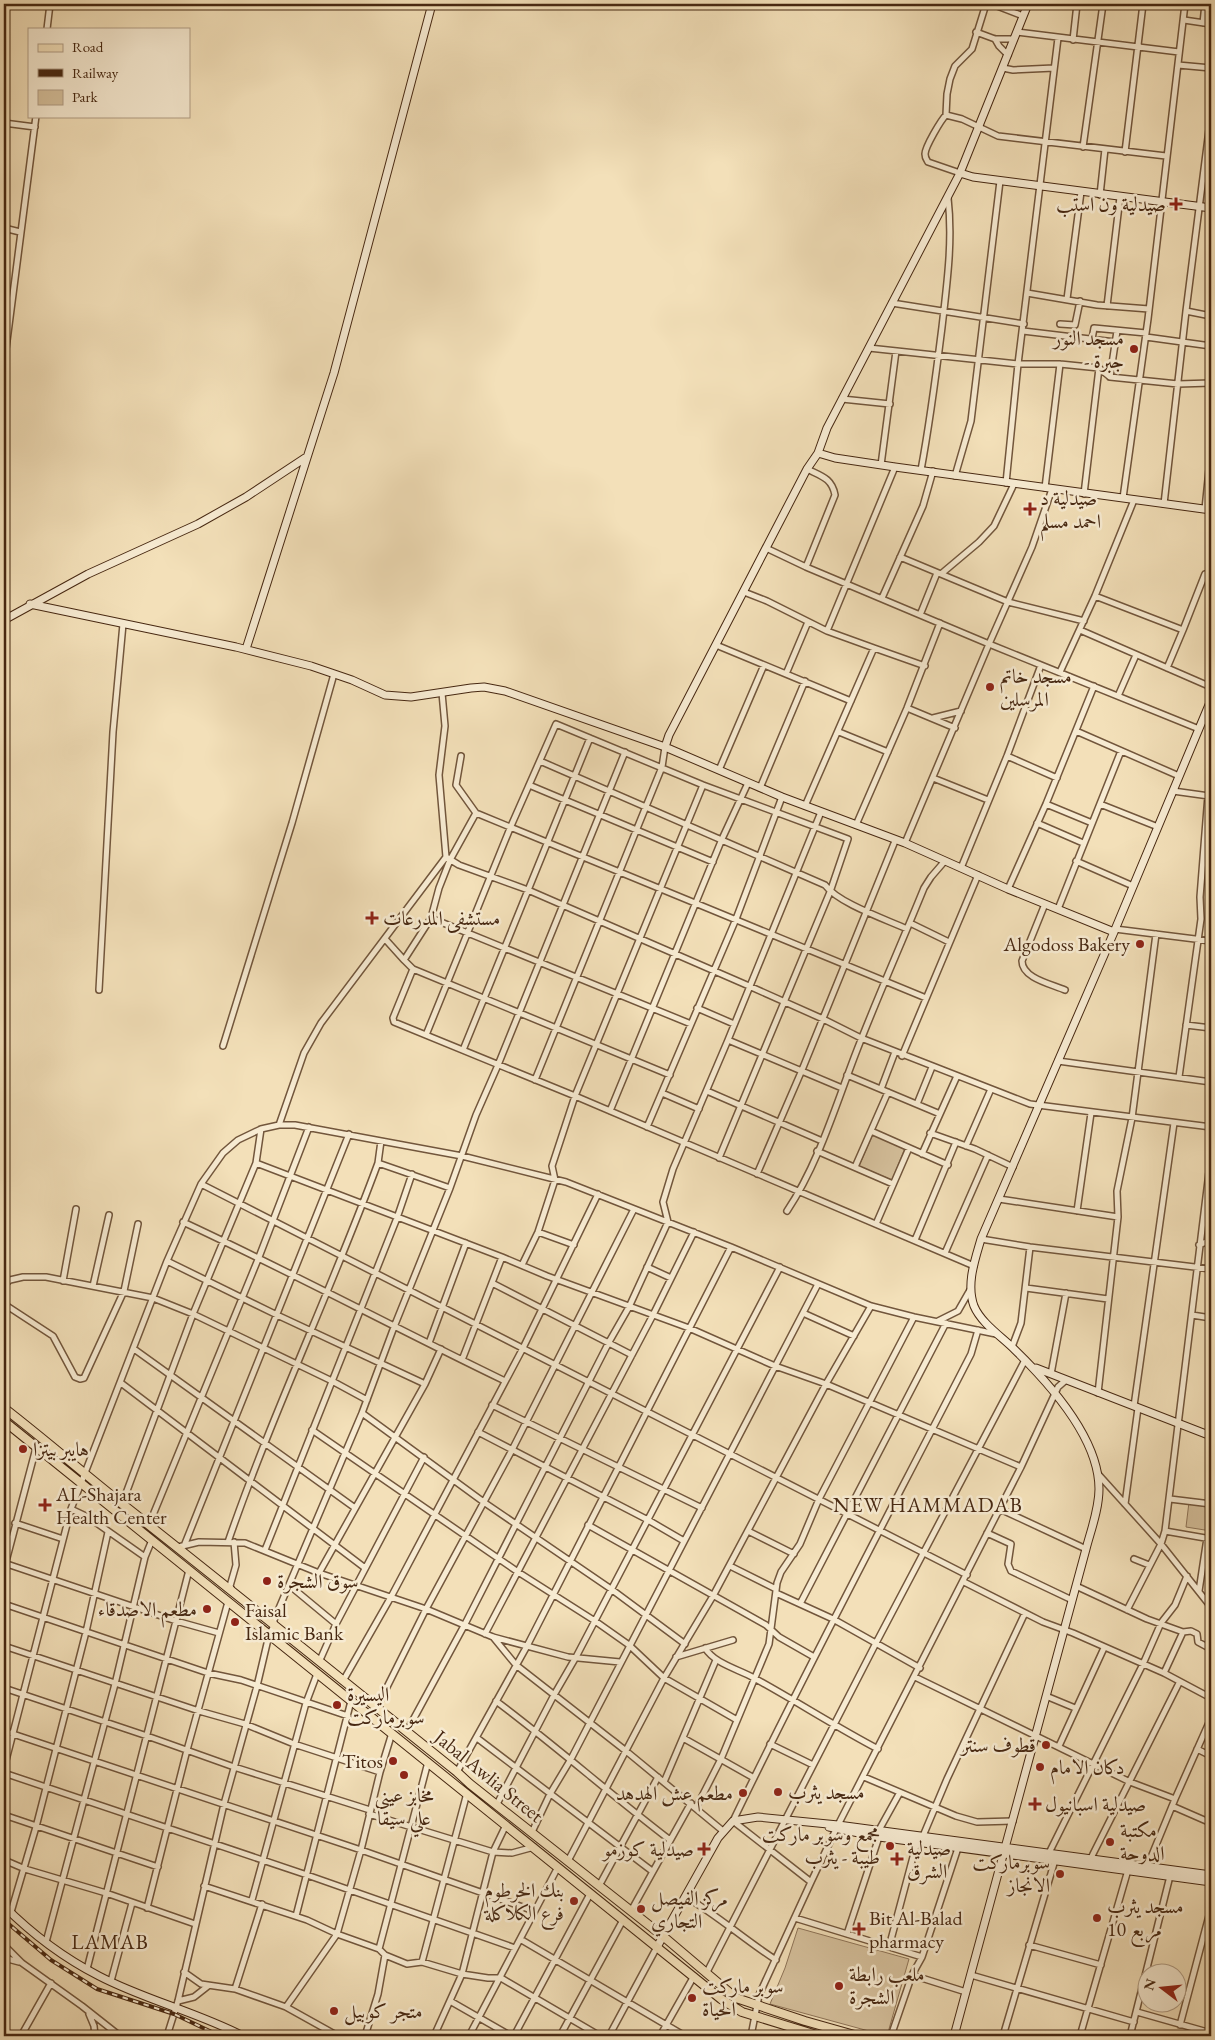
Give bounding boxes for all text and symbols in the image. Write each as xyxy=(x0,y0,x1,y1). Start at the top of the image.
legend xyxy=(28,28,190,118)
text: Road xyxy=(72,37,104,56)
text: Railway xyxy=(72,63,119,82)
text: Park xyxy=(72,87,99,106)
place label: صيدلية ون استب xyxy=(1056,191,1166,218)
marker: صيدلية ون استب xyxy=(1170,198,1182,210)
place label: مسجد النور - جبرة xyxy=(1051,325,1124,374)
marker: مسجد النور - جبرة xyxy=(1128,343,1140,355)
place label: صيدلية د احمد مسلم xyxy=(1040,485,1101,542)
marker: صيدلية د احمد مسلم xyxy=(1024,503,1036,515)
place label: مسجد خاتم المرسلين xyxy=(1000,663,1072,712)
marker: مسجد خاتم المرسلين xyxy=(984,681,996,693)
place label: مستشفى المدرعات xyxy=(383,905,500,933)
marker: مستشفى المدرعات xyxy=(365,911,379,925)
place label: Algodoss Bakery xyxy=(1002,931,1130,957)
marker: Algodoss Bakery xyxy=(1134,938,1146,950)
place label: هايبر بيتزا xyxy=(33,1436,89,1462)
marker: هايبر بيتزا xyxy=(17,1443,29,1455)
place label: AL-Shajara Health Center xyxy=(55,1481,167,1530)
district label: NEW HAMMADAB xyxy=(833,1491,1023,1518)
marker: AL-Shajara Health Center xyxy=(38,1498,52,1512)
place label: سوق الشجرة xyxy=(277,1568,359,1594)
marker: سوق الشجرة xyxy=(261,1575,273,1587)
place label: مطعم الاصدقاء xyxy=(98,1596,197,1628)
place label: Faisal Islamic Bank xyxy=(245,1597,344,1646)
marker: مطعم الاصدقاء xyxy=(201,1603,213,1615)
marker: Faisal Islamic Bank xyxy=(229,1616,241,1628)
place label: اليسيرة سوبرماركت xyxy=(347,1681,425,1730)
marker: اليسيرة سوبرماركت xyxy=(331,1699,343,1711)
street label: Jabal Awlia Street xyxy=(427,1723,550,1828)
place label: قطوف سنتر xyxy=(959,1732,1036,1758)
marker: قطوف سنتر xyxy=(1040,1739,1052,1751)
place label: Titos xyxy=(342,1748,383,1774)
place label: دكان الامام xyxy=(1050,1754,1125,1785)
marker: Titos xyxy=(387,1755,399,1767)
marker: دكان الامام xyxy=(1034,1761,1046,1773)
marker: مخابز عيني علي سيقا xyxy=(398,1769,410,1781)
place label: مسجد يثرب xyxy=(788,1779,865,1805)
place label: مطعم عش الهدهد xyxy=(616,1780,733,1812)
place label: مخابز عيني علي سيقا xyxy=(374,1782,434,1838)
marker: مسجد يثرب xyxy=(772,1786,784,1798)
marker: مطعم عش الهدهد xyxy=(737,1787,749,1799)
place label: صيدلية اسبانيول xyxy=(1045,1791,1146,1817)
marker: صيدلية اسبانيول xyxy=(1029,1798,1041,1810)
place label: مكتبة الدوحة xyxy=(1120,1817,1165,1866)
place label: مجمع وسوبر ماركت طيبة - يثرب xyxy=(762,1821,880,1870)
place label: صيدلية الشرق xyxy=(907,1835,951,1885)
place label: صيدلية كوزمو xyxy=(601,1836,694,1862)
marker: مكتبة الدوحة xyxy=(1104,1836,1116,1848)
marker: مجمع وسوبر ماركت طيبة - يثرب xyxy=(884,1840,896,1852)
marker: صيدلية كوزمو xyxy=(698,1843,710,1855)
place label: سوبرماركت الانجاز xyxy=(972,1849,1050,1898)
marker: صيدلية الشرق xyxy=(891,1853,903,1865)
marker: سوبرماركت الانجاز xyxy=(1054,1868,1066,1880)
place label: بنك الخرطوم فرع الكلاكلة xyxy=(483,1877,564,1931)
place label: مركز الفيصل التجاري xyxy=(651,1885,728,1937)
place label: مسجد يثرب مربع 10 xyxy=(1107,1893,1184,1947)
marker: بنك الخرطوم فرع الكلاكلة xyxy=(568,1895,580,1907)
marker: مركز الفيصل التجاري xyxy=(635,1903,647,1915)
place label: Bit Al-Balad pharmacy xyxy=(869,1905,964,1954)
marker: مسجد يثرب مربع 10 xyxy=(1091,1912,1103,1924)
marker: Bit Al-Balad pharmacy xyxy=(853,1923,865,1935)
district label: LAMAB xyxy=(71,1928,149,1955)
place label: ملعب رابطة الشجرة xyxy=(849,1961,924,2010)
north arrow xyxy=(1138,1962,1188,2012)
place label: سوبر ماركت الحياة xyxy=(702,1973,784,2022)
text: N xyxy=(1139,1976,1160,1992)
marker: ملعب رابطة الشجرة xyxy=(833,1980,845,1992)
marker: سوبر ماركت الحياة xyxy=(686,1992,698,2004)
place label: متجر كوبيل xyxy=(344,1998,423,2026)
marker: متجر كوبيل xyxy=(328,2005,340,2017)

